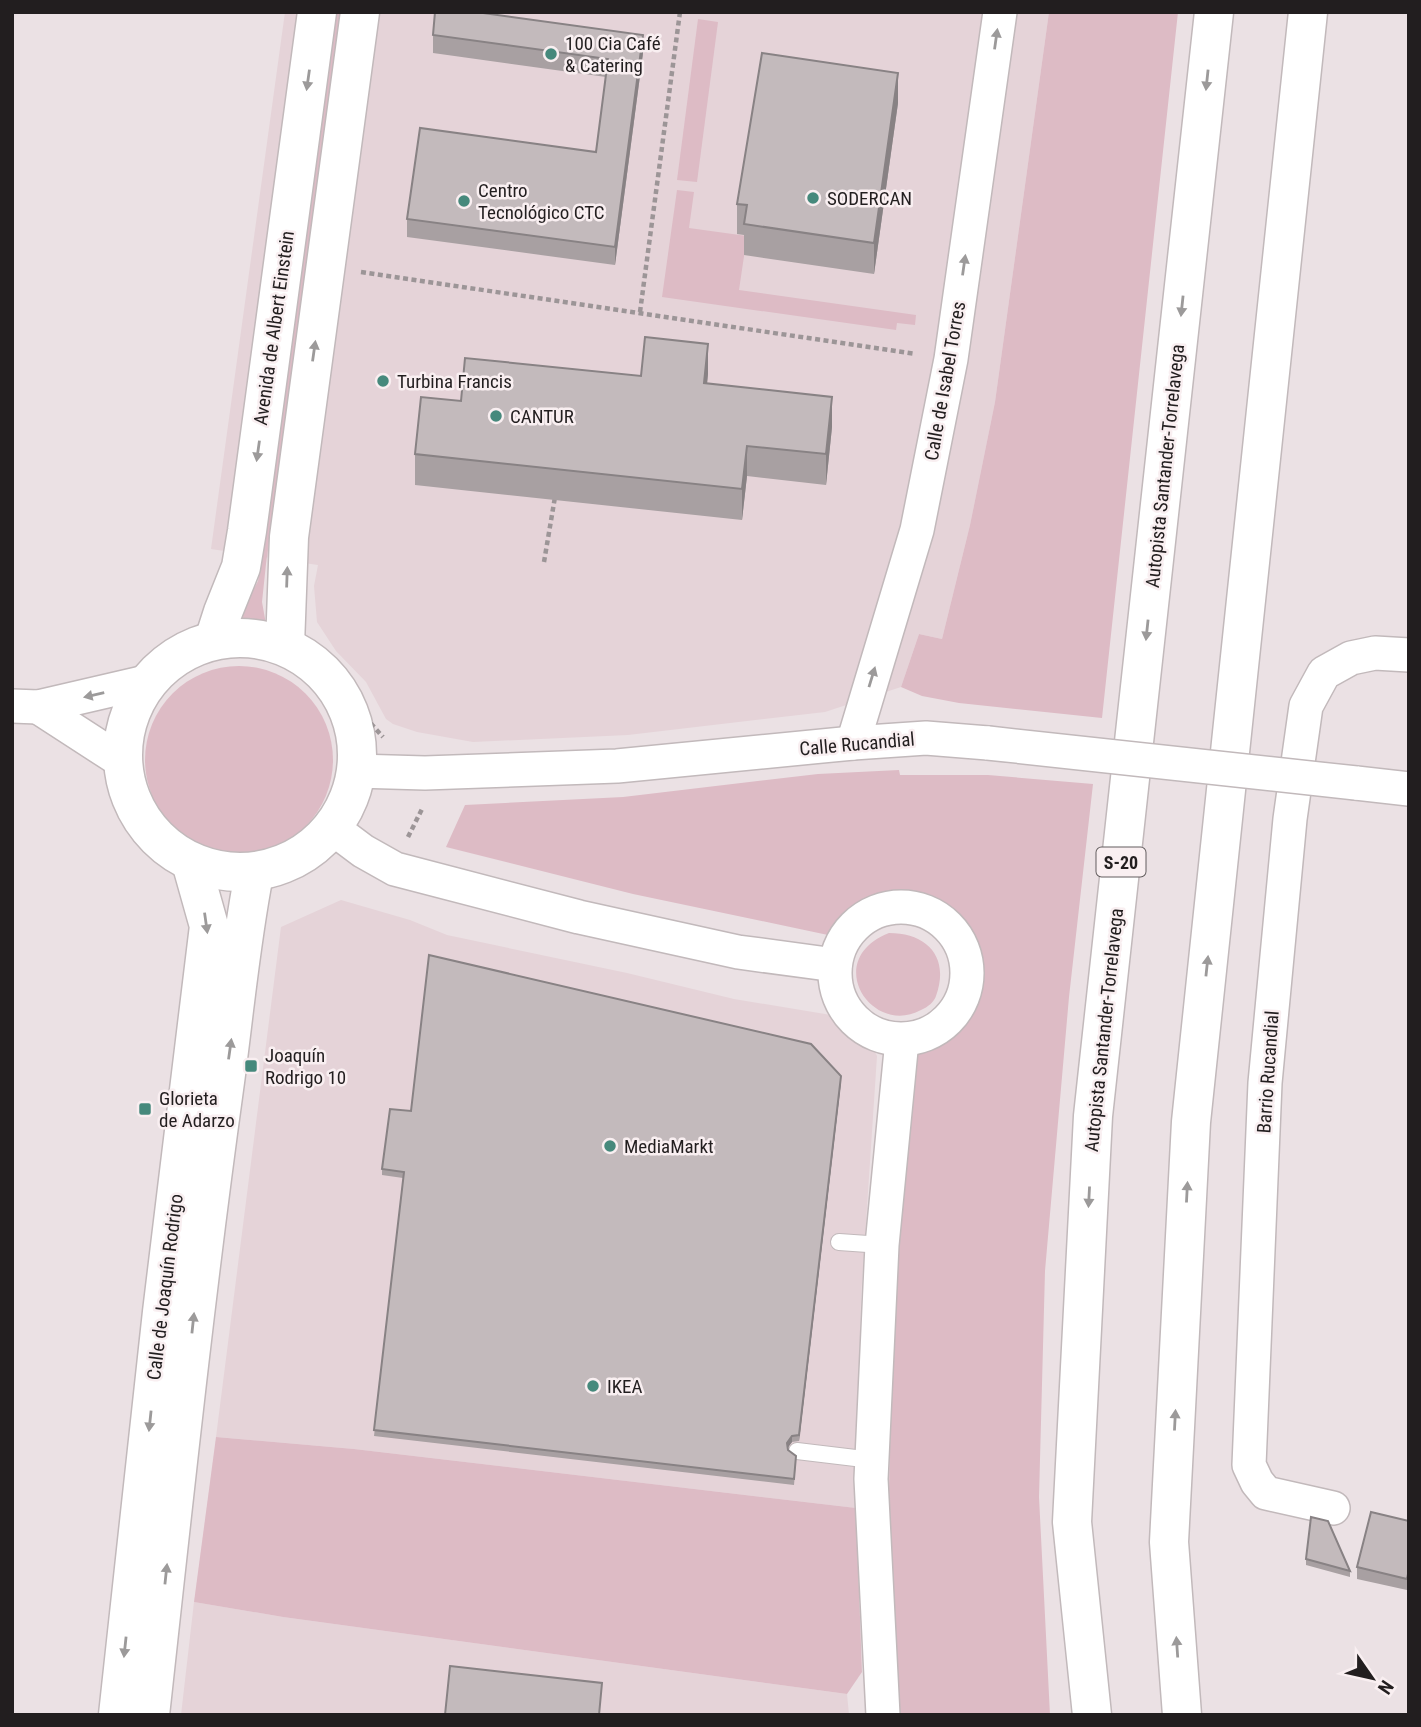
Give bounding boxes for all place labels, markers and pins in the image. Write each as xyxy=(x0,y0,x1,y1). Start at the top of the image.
place label: 100 Cia Café & Catering xyxy=(565,32,661,77)
marker: 100 Cia Café & Catering xyxy=(543,46,559,62)
place label: Centro Tecnológico CTC xyxy=(478,179,605,224)
place label: SODERCAN xyxy=(827,187,912,210)
marker: SODERCAN xyxy=(805,190,821,206)
marker: Centro Tecnológico CTC xyxy=(456,193,472,209)
place label: Turbina Francis xyxy=(397,370,512,393)
marker: Turbina Francis xyxy=(375,373,391,389)
place label: CANTUR xyxy=(510,405,574,428)
marker: CANTUR xyxy=(488,408,504,424)
place label: Joaquín Rodrigo 10 xyxy=(265,1044,346,1089)
marker: Joaquín Rodrigo 10 xyxy=(243,1058,259,1074)
place label: Glorieta de Adarzo xyxy=(159,1087,235,1132)
marker: Glorieta de Adarzo xyxy=(137,1101,153,1117)
place label: MediaMarkt xyxy=(624,1135,714,1158)
marker: MediaMarkt xyxy=(602,1138,618,1154)
place label: IKEA xyxy=(607,1375,643,1398)
marker: IKEA xyxy=(585,1378,601,1394)

